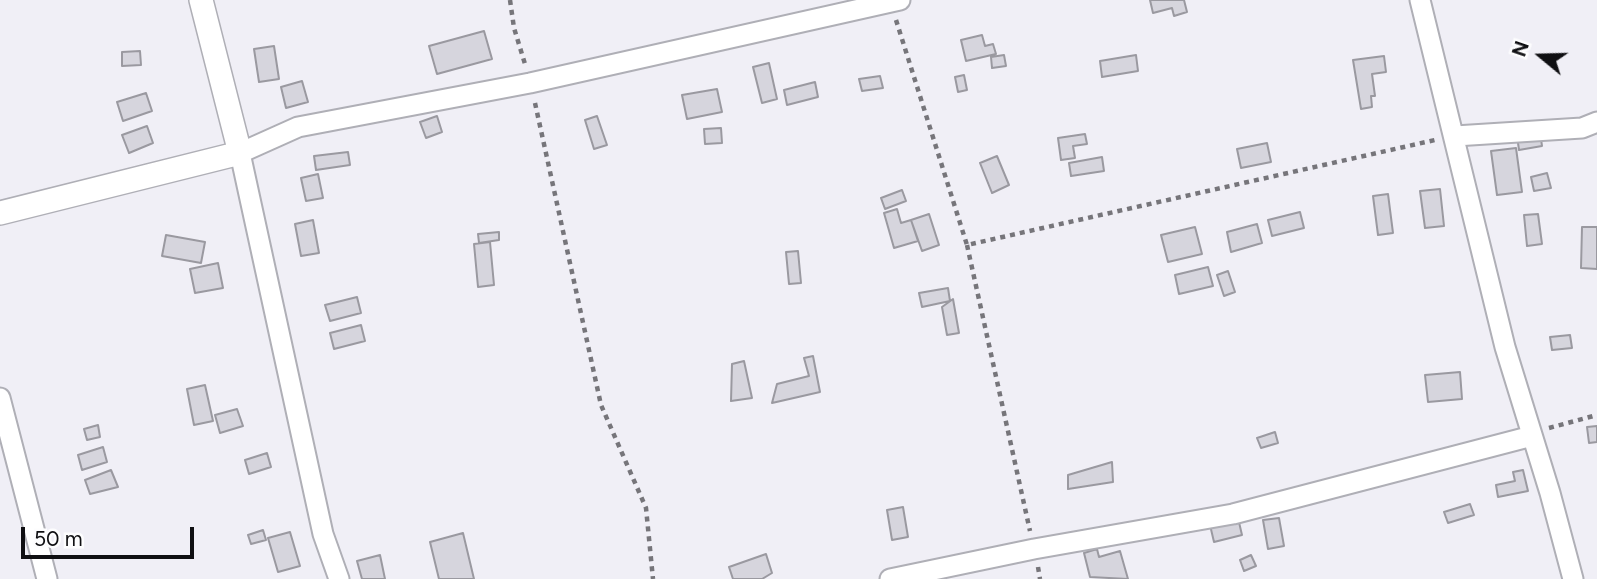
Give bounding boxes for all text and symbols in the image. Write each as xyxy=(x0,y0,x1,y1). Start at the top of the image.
north arrow xyxy=(1506,21,1576,91)
text: N xyxy=(1507,38,1534,60)
scale bar xyxy=(24,512,198,556)
text: 50 m xyxy=(34,526,83,551)

